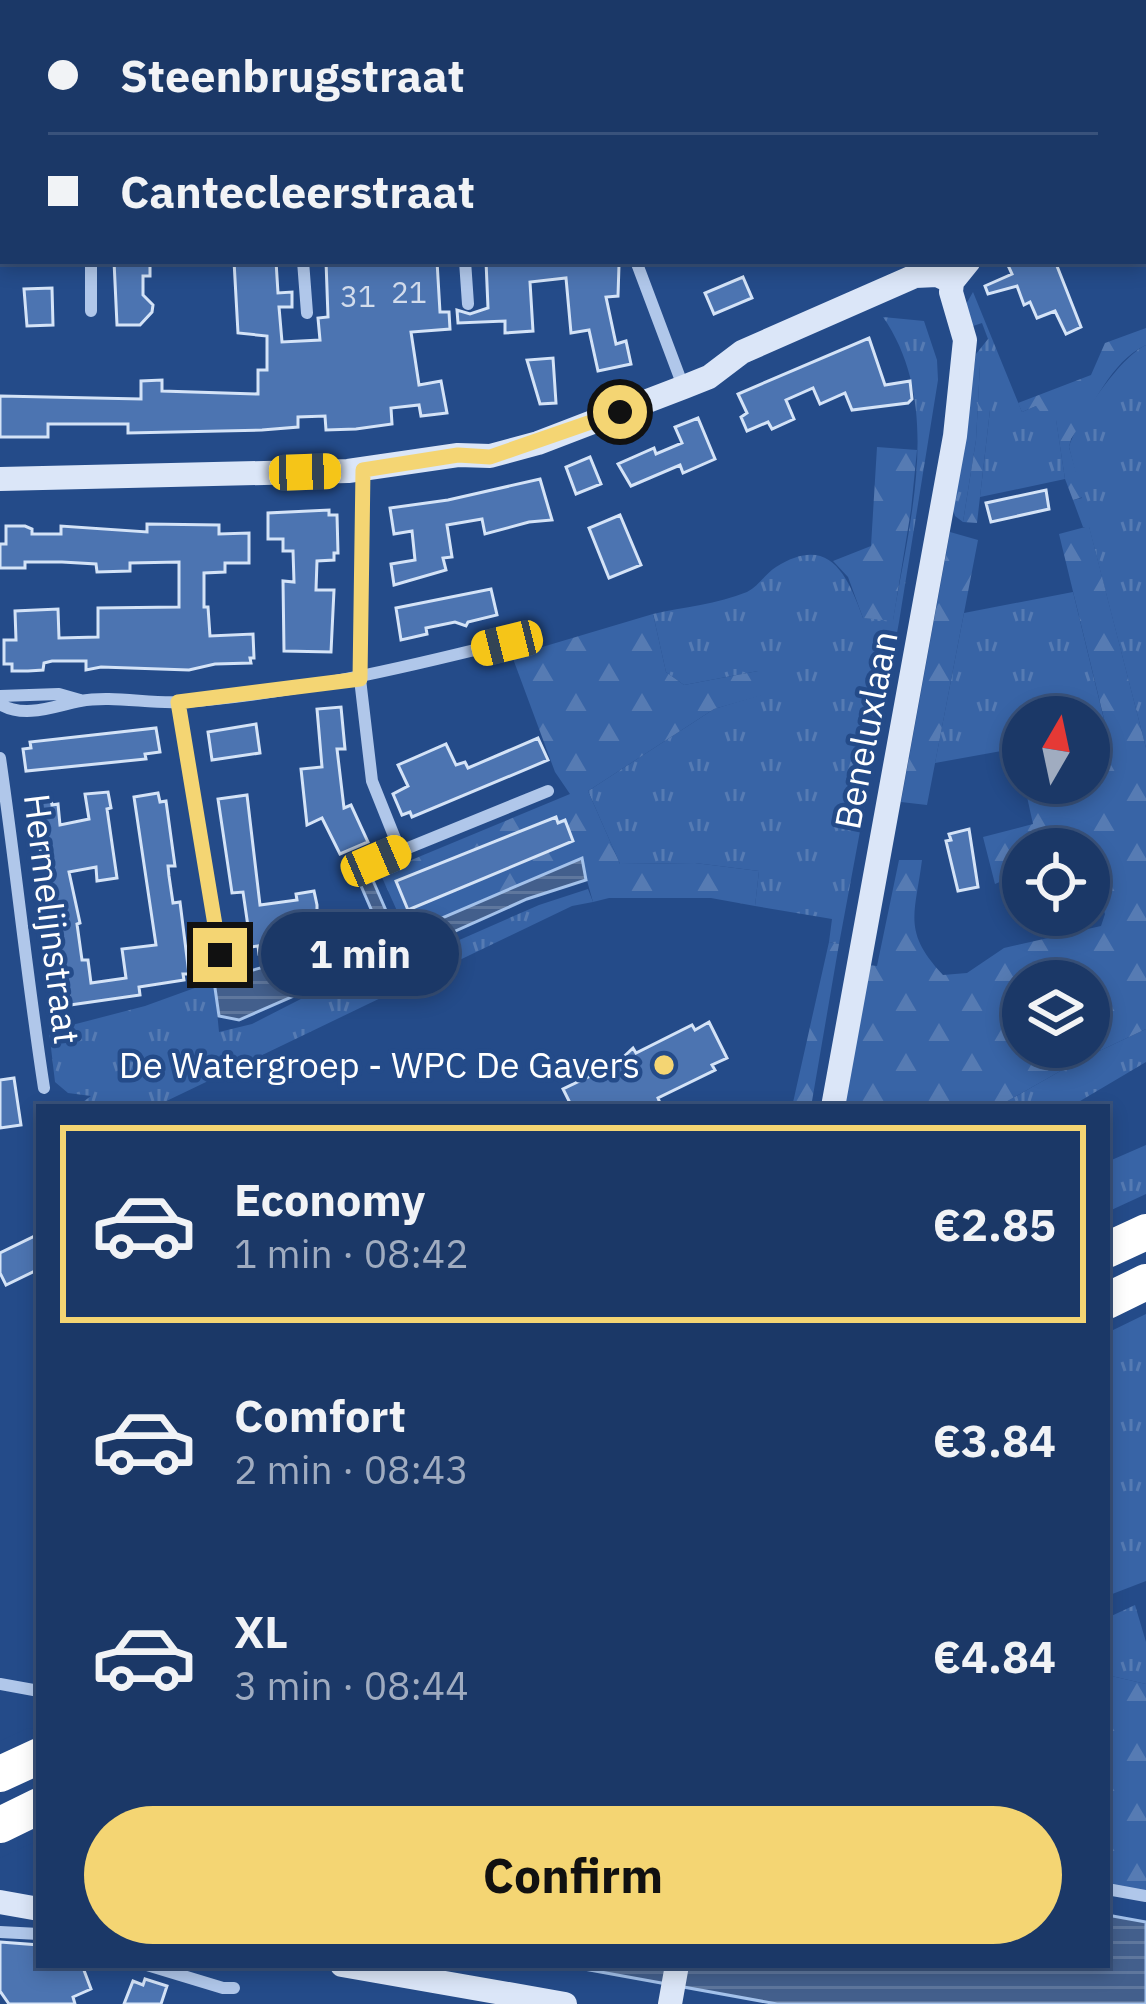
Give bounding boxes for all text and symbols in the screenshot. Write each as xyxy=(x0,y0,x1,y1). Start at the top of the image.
text: Steenbrugstraat xyxy=(120,46,465,104)
text: Cantecleerstraat xyxy=(120,162,475,220)
house number: 21 xyxy=(391,272,427,311)
house number: 31 xyxy=(340,276,376,315)
route start xyxy=(593,385,647,439)
car xyxy=(268,453,342,491)
car xyxy=(468,617,546,669)
street label: Beneluxlaan xyxy=(823,627,908,833)
north arrow xyxy=(1002,696,1110,804)
map controls xyxy=(1002,696,1110,1068)
street label: Hermelijnstraat xyxy=(14,791,91,1047)
button: locate xyxy=(1002,828,1110,936)
car xyxy=(336,830,416,892)
callout: 1 min xyxy=(262,913,460,997)
route end xyxy=(193,928,247,982)
text: 1 min xyxy=(309,928,411,979)
button: layers xyxy=(1002,960,1110,1068)
place label: De Watergroep - WPC De Gavers xyxy=(119,1041,640,1088)
marker: De Watergroep - WPC De Gavers xyxy=(651,1052,677,1078)
icon: car xyxy=(90,1170,198,1278)
text: Economy xyxy=(234,1170,425,1228)
text: €2.85 xyxy=(933,1195,1056,1253)
text: 1 min · 08:42 xyxy=(234,1228,469,1279)
icon: car xyxy=(90,1386,198,1494)
text: Comfort xyxy=(234,1386,406,1444)
text: €3.84 xyxy=(933,1411,1056,1469)
text: 2 min · 08:43 xyxy=(234,1444,469,1495)
icon: car xyxy=(90,1602,198,1710)
text: XL xyxy=(234,1602,288,1660)
text: €4.84 xyxy=(933,1627,1056,1685)
text: 3 min · 08:44 xyxy=(234,1660,469,1711)
button: Confirm xyxy=(84,1806,1062,1944)

